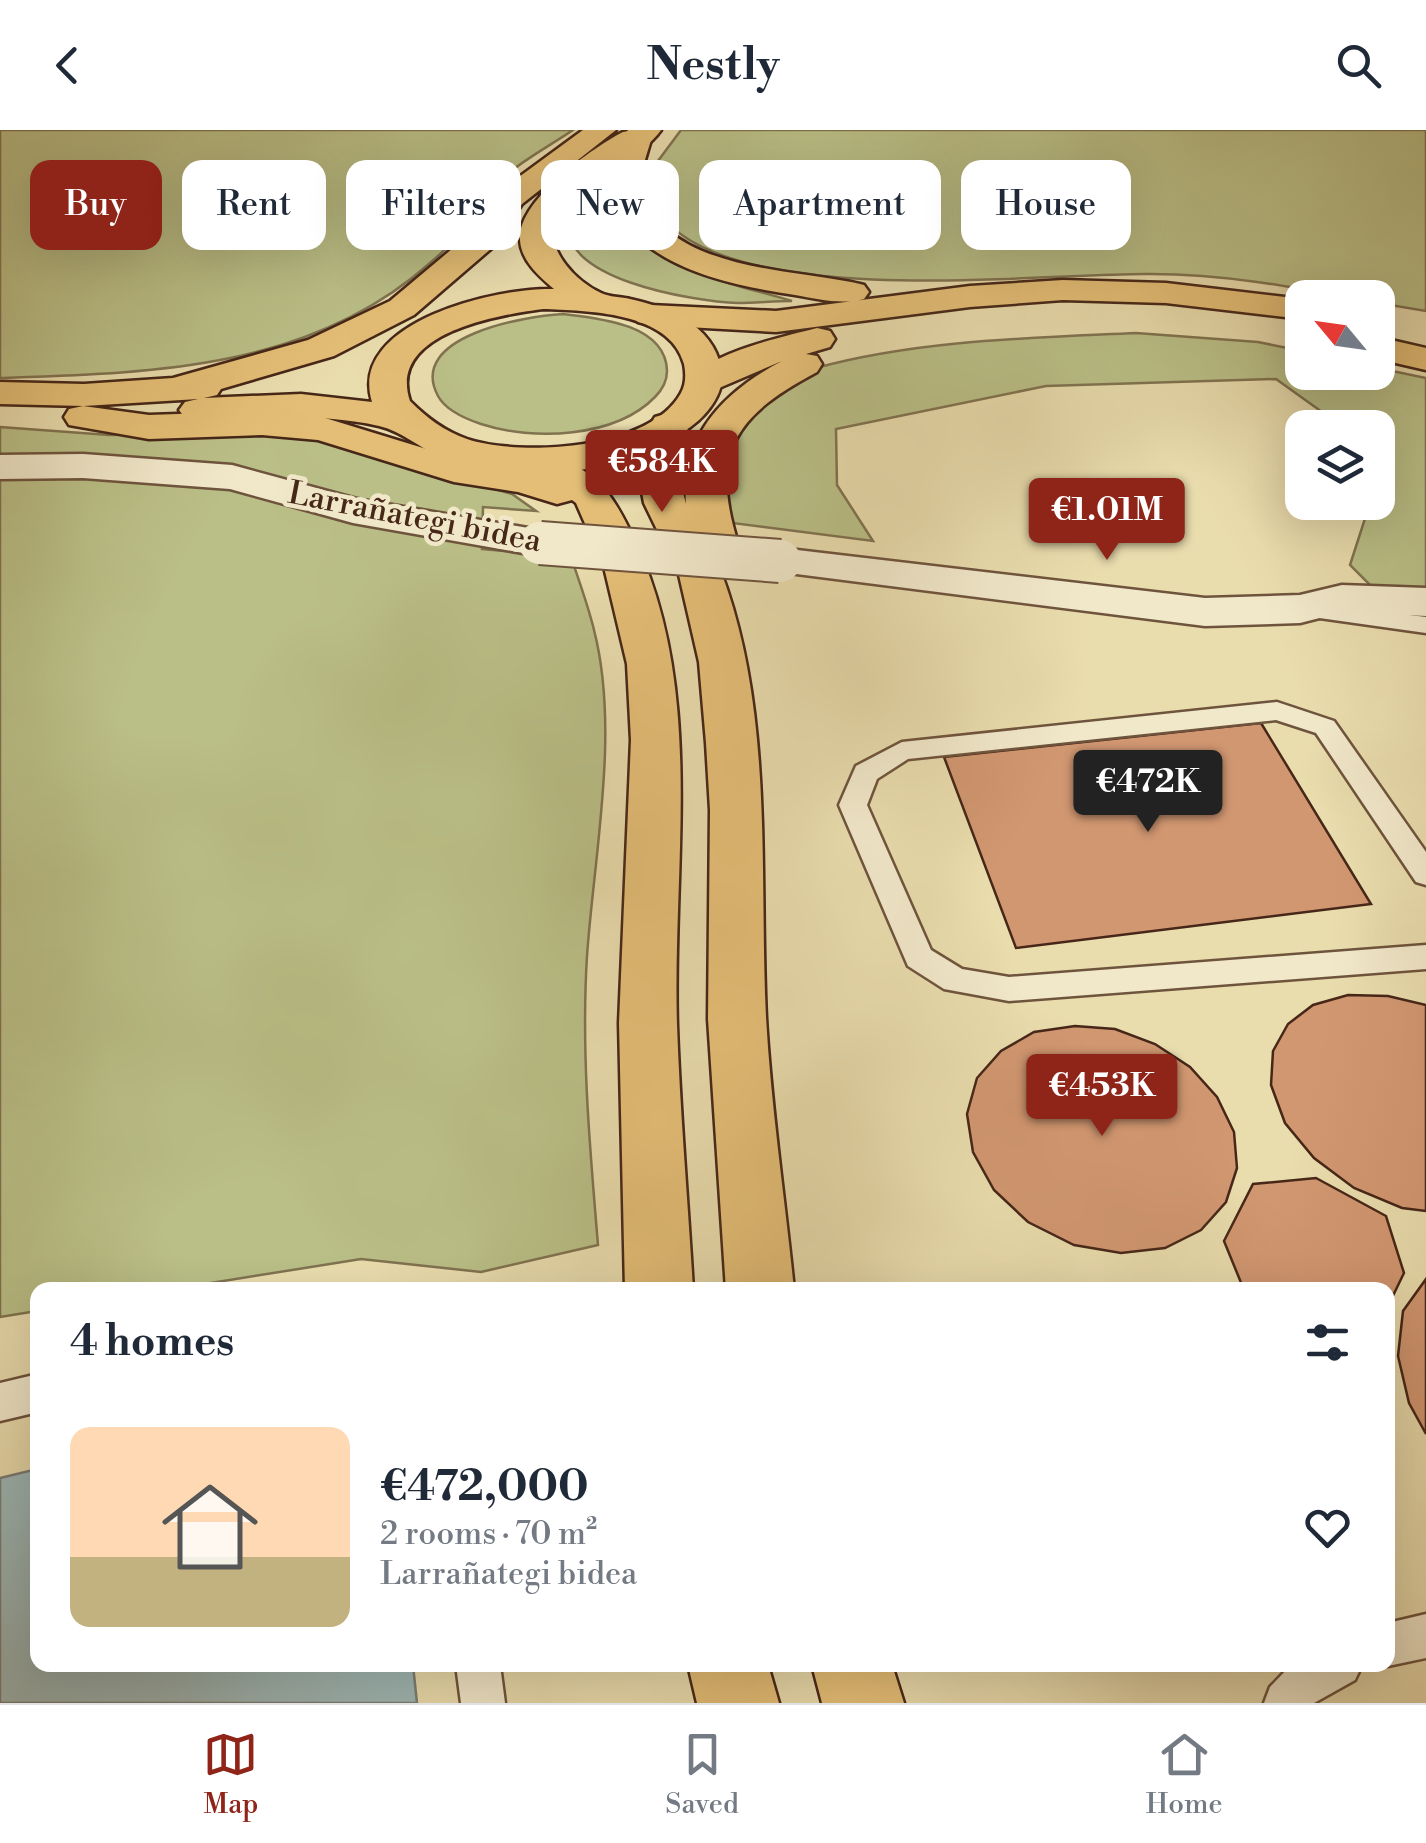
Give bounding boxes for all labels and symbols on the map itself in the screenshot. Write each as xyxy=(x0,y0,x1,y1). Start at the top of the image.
north arrow xyxy=(1285,280,1395,390)
pin: €584K xyxy=(592,430,732,515)
street label: Larrañategi bidea xyxy=(285,473,546,561)
pin: €1.01M xyxy=(1026,478,1188,563)
pin: €472K xyxy=(1078,750,1218,835)
pin: €453K xyxy=(1032,1054,1172,1139)

